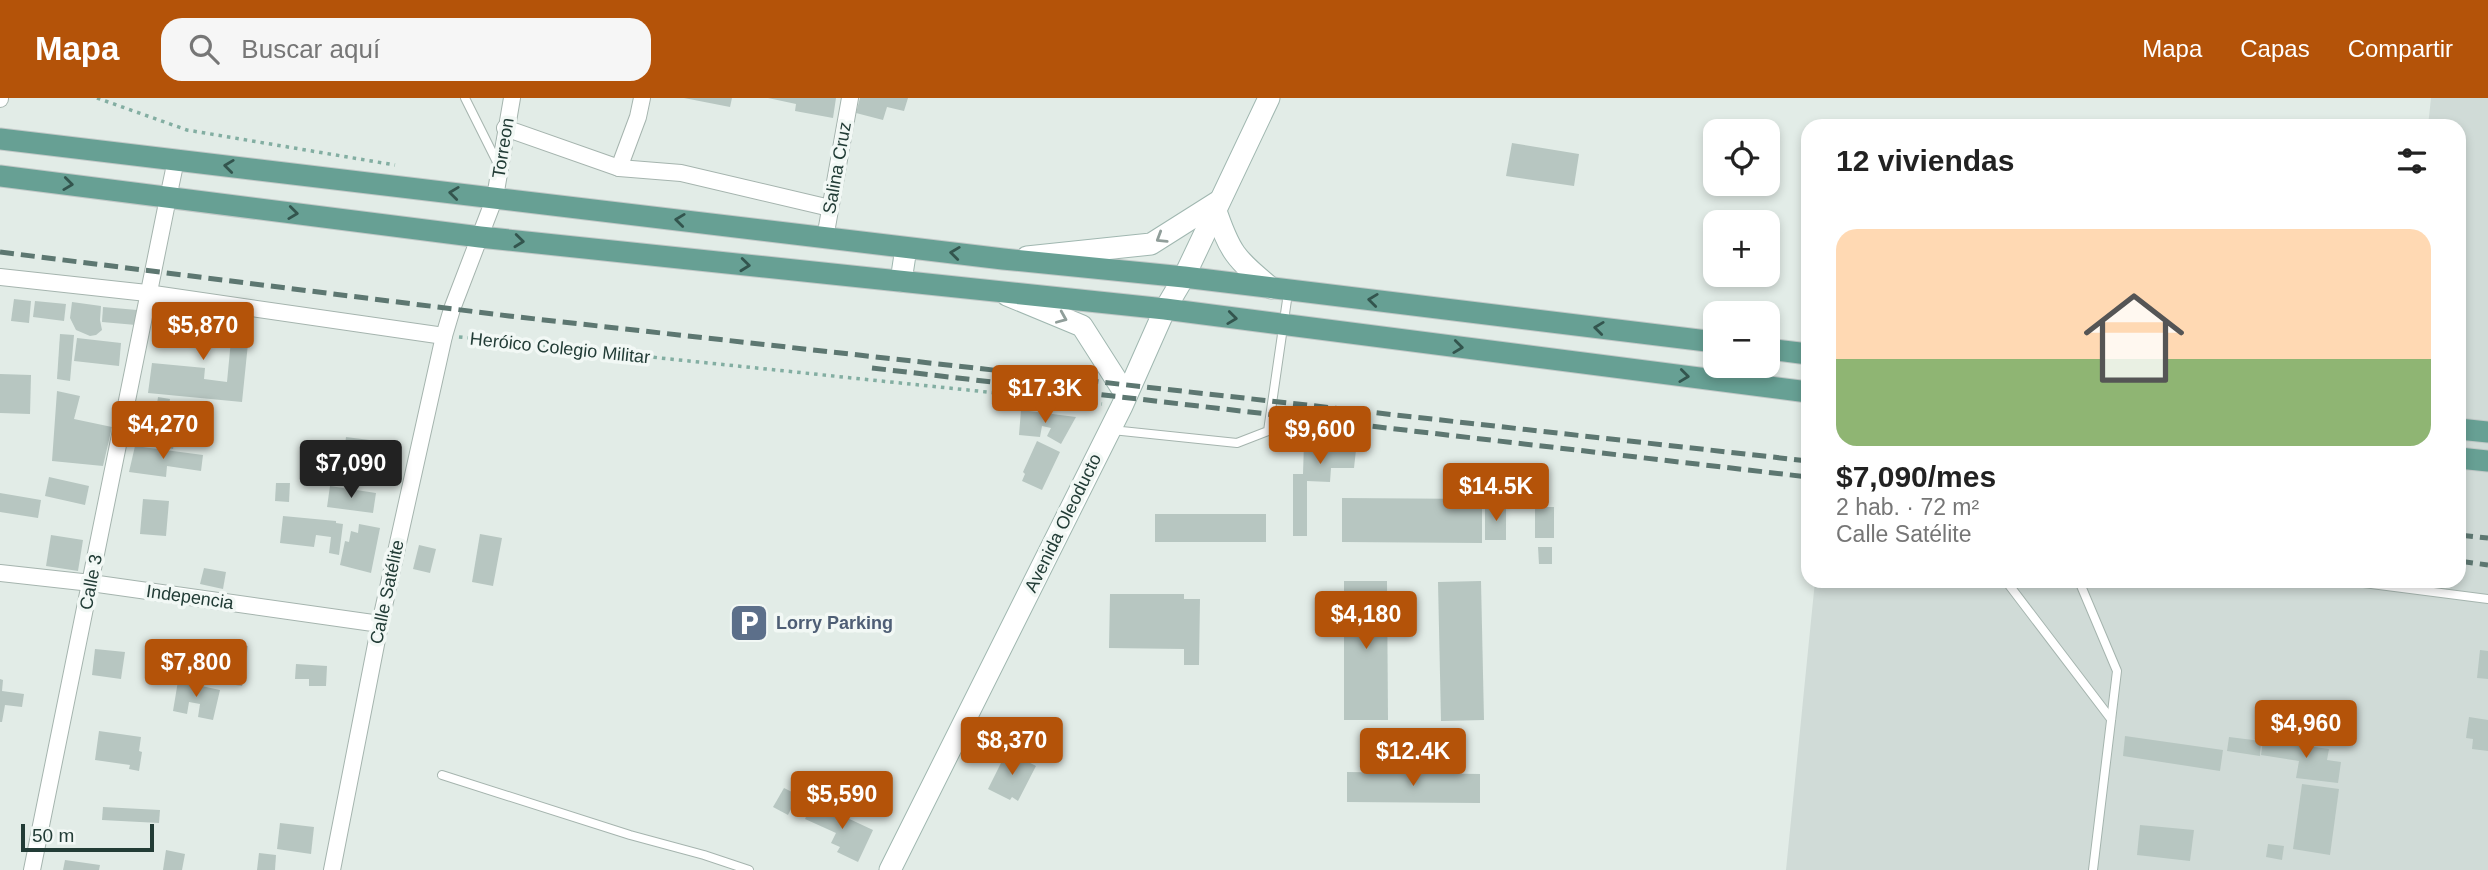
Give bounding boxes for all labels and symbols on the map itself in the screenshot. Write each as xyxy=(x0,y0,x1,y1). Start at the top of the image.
street label: Torreon xyxy=(488,116,518,180)
street label: Salina Cruz xyxy=(819,120,855,216)
one-way arrow xyxy=(223,159,234,174)
one-way arrow xyxy=(62,177,74,192)
one-way arrow xyxy=(449,185,460,200)
one-way arrow xyxy=(288,206,299,221)
one-way arrow xyxy=(675,212,686,227)
one-way arrow xyxy=(1156,229,1169,242)
one-way arrow xyxy=(514,233,525,248)
one-way arrow xyxy=(949,246,961,261)
one-way arrow xyxy=(740,257,751,272)
one-way arrow xyxy=(1367,293,1379,308)
pin: $5,870 xyxy=(146,302,260,362)
one-way arrow xyxy=(1055,309,1067,323)
one-way arrow xyxy=(1227,310,1238,325)
one-way arrow xyxy=(1593,321,1604,336)
street label: Heróico Colegio Militar xyxy=(469,329,651,367)
one-way arrow xyxy=(1452,339,1464,354)
pin: $17.3K xyxy=(988,366,1102,425)
one-way arrow xyxy=(1678,369,1690,384)
pin: $4,270 xyxy=(106,402,220,461)
pin: $9,600 xyxy=(1263,406,1377,466)
pin: $7,090 xyxy=(294,440,408,500)
street label: Avenida Oleoducto xyxy=(1021,450,1105,596)
pin: $14.5K xyxy=(1439,464,1553,523)
street label: Calle Satélite xyxy=(366,538,408,646)
street label: Calle 3 xyxy=(76,553,106,611)
street label: Indepencia xyxy=(145,581,236,613)
pin: $4,180 xyxy=(1309,592,1423,651)
parking icon: Lorry Parking xyxy=(728,602,770,644)
place label: Lorry Parking xyxy=(776,613,893,633)
pin: $7,800 xyxy=(139,640,253,699)
pin: $4,960 xyxy=(2249,700,2363,760)
pin: $8,370 xyxy=(955,718,1069,777)
pin: $12.4K xyxy=(1356,728,1470,788)
pin: $5,590 xyxy=(785,772,899,831)
scale bar xyxy=(21,821,154,853)

